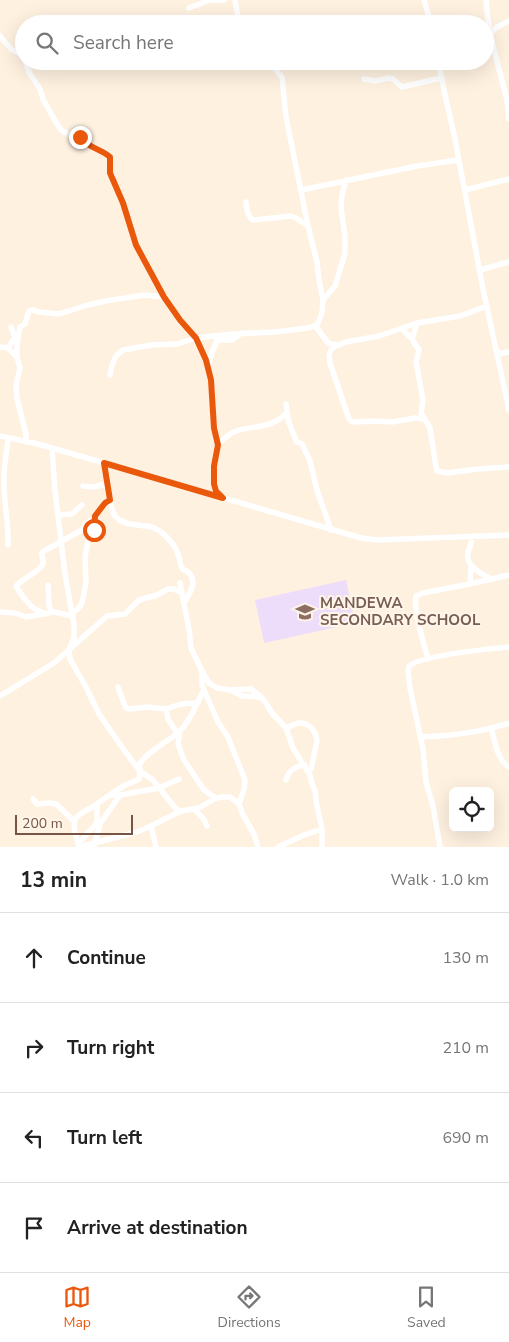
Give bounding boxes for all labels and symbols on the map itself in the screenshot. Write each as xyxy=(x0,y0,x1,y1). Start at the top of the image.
route end xyxy=(69,126,92,149)
route start xyxy=(83,519,106,542)
place label: MANDEWA SECONDARY SCHOOL xyxy=(320,593,481,630)
school or university icon: MANDEWA SECONDARY SCHOOL xyxy=(294,601,316,623)
scale bar xyxy=(15,812,132,835)

